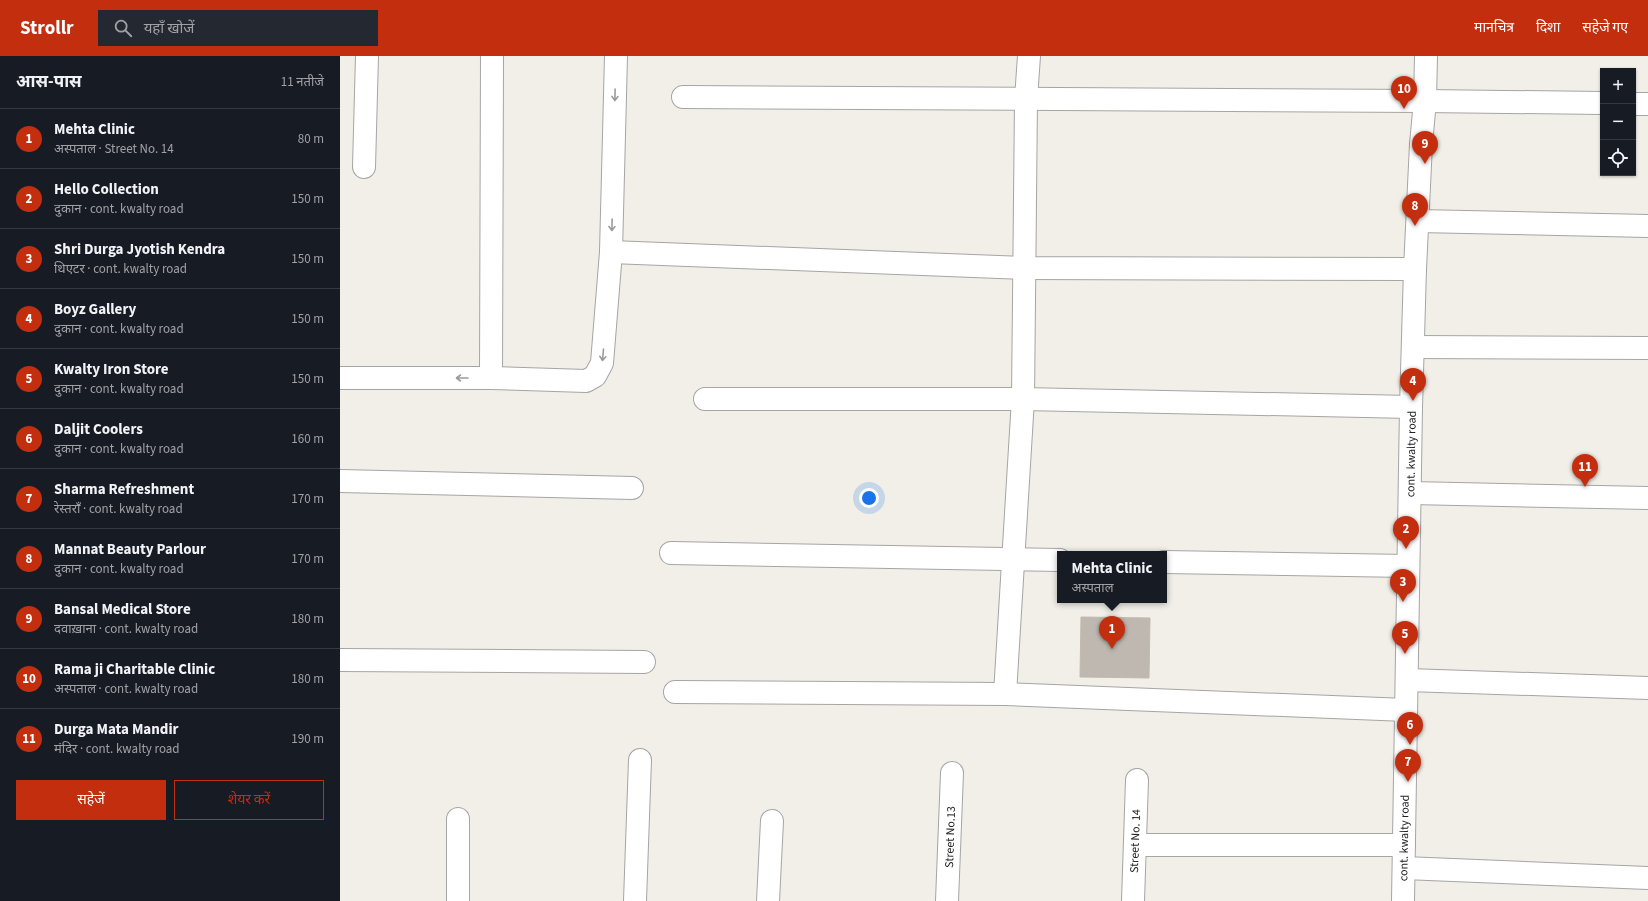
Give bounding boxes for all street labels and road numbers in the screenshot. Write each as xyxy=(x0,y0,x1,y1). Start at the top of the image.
street label: cont. kwalty road xyxy=(1402,411,1421,497)
street label: cont. kwalty road xyxy=(1395,795,1414,881)
street label: Street No.13 xyxy=(941,806,960,868)
street label: Street No. 14 xyxy=(1126,809,1145,873)

